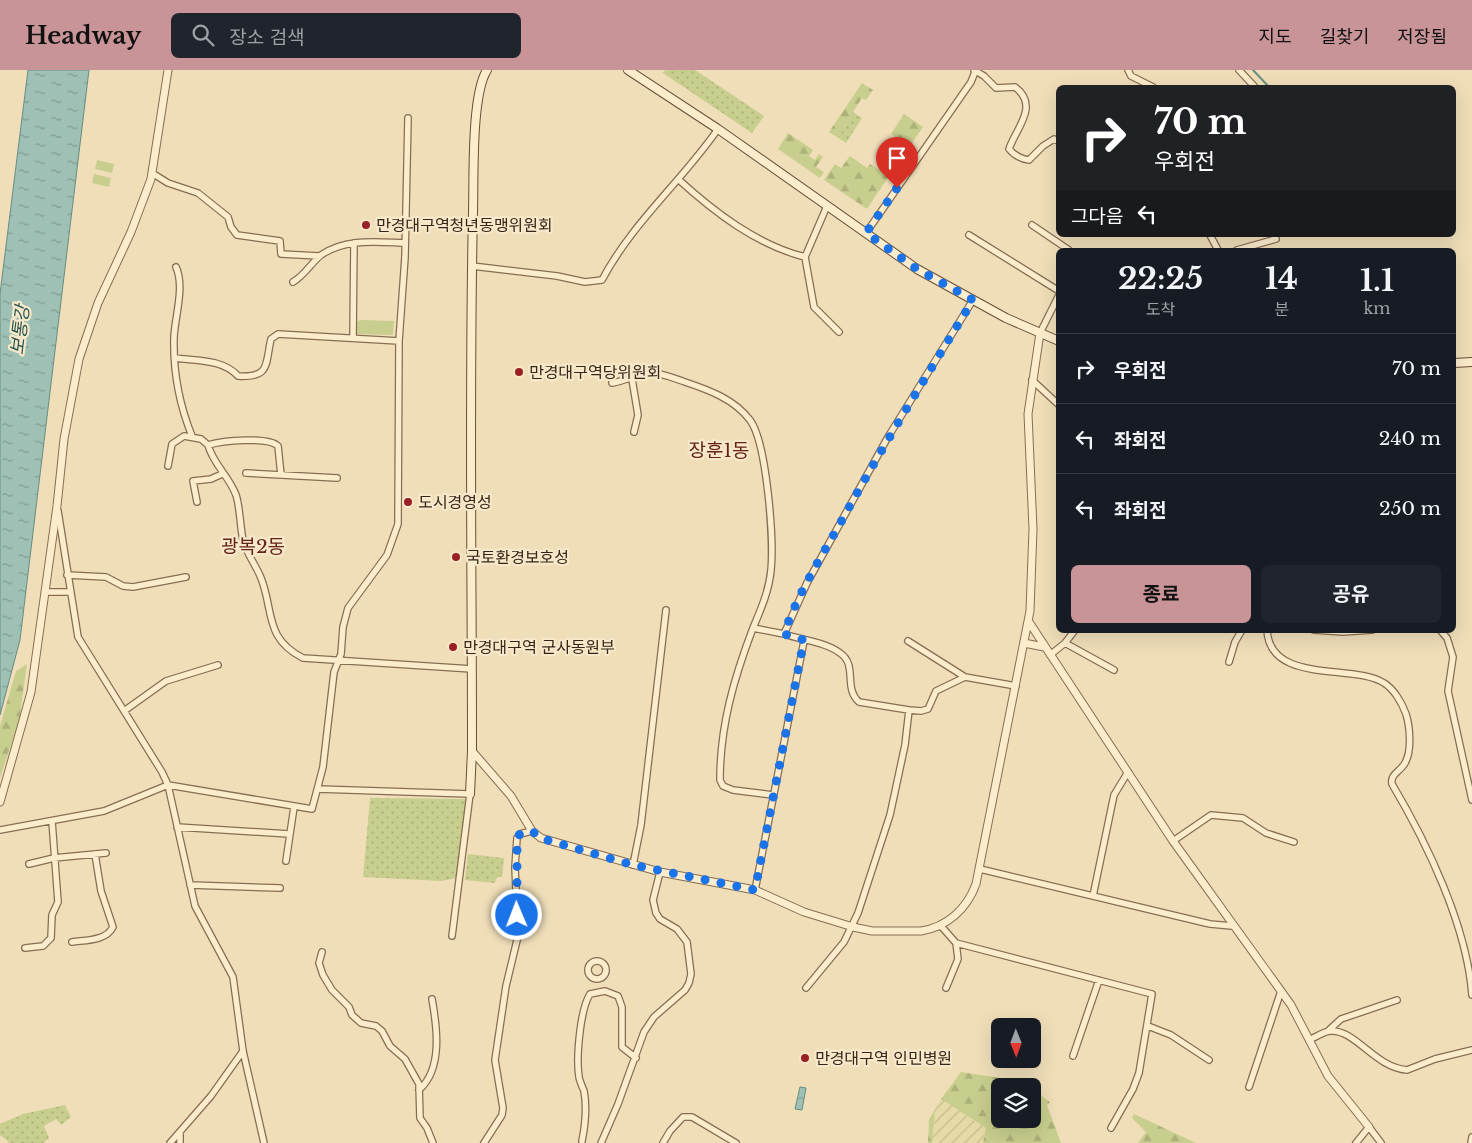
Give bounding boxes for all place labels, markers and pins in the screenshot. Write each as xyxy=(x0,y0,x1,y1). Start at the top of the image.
pin xyxy=(876,137,918,188)
place label: 만경대구역청년동맹위원회 xyxy=(376,215,553,235)
marker: 만경대구역청년동맹위원회 xyxy=(360,219,372,231)
place label: 만경대구역당위원회 xyxy=(529,362,661,382)
marker: 만경대구역당위원회 xyxy=(513,366,525,378)
place label: 도시경영성 xyxy=(418,492,492,512)
marker: 도시경영성 xyxy=(402,496,414,508)
place label: 국토환경보호성 xyxy=(466,547,569,567)
marker: 국토환경보호성 xyxy=(450,551,462,563)
place label: 만경대구역 군사동원부 xyxy=(463,637,615,657)
marker: 만경대구역 군사동원부 xyxy=(447,641,459,653)
place label: 만경대구역 인민병원 xyxy=(815,1048,952,1068)
marker: 만경대구역 인민병원 xyxy=(799,1052,811,1064)

